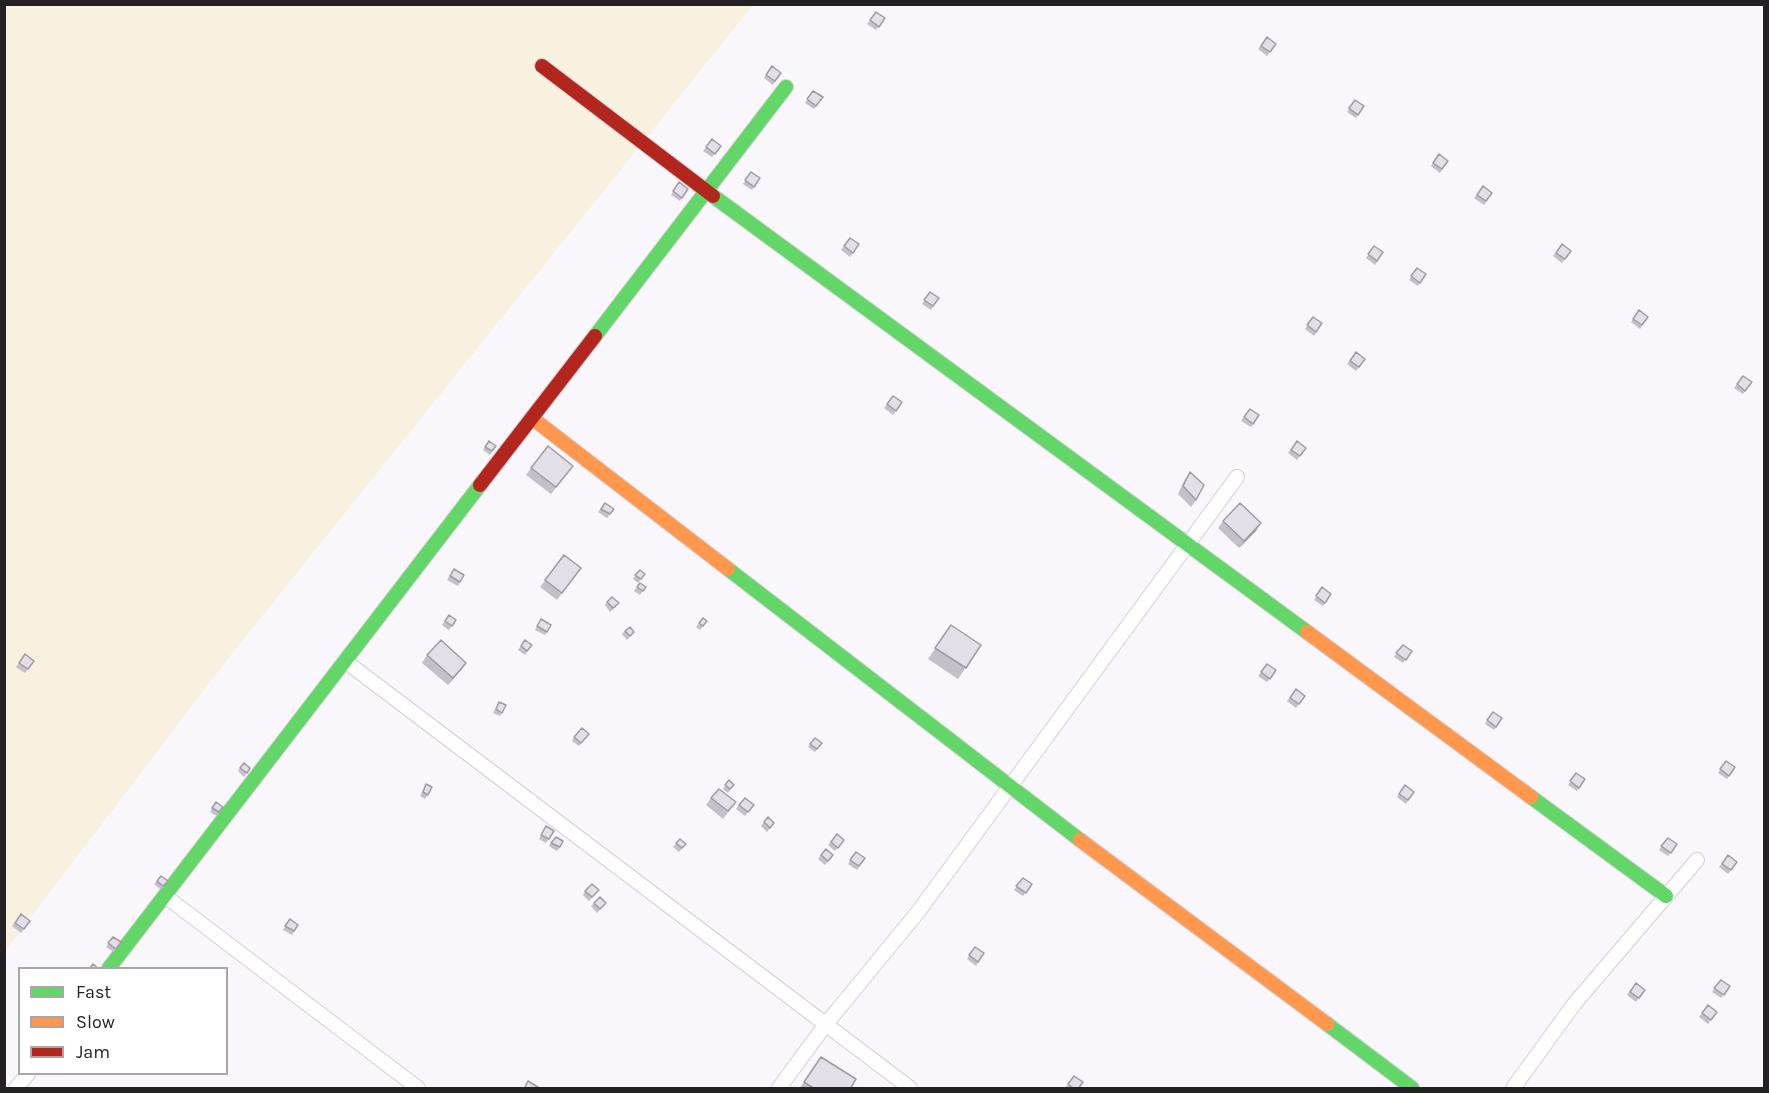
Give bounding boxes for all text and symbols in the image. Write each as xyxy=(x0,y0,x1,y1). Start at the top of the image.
legend xyxy=(18,967,228,1075)
text: Fast xyxy=(76,981,111,1003)
text: Slow xyxy=(76,1011,115,1033)
text: Jam xyxy=(76,1041,110,1063)

